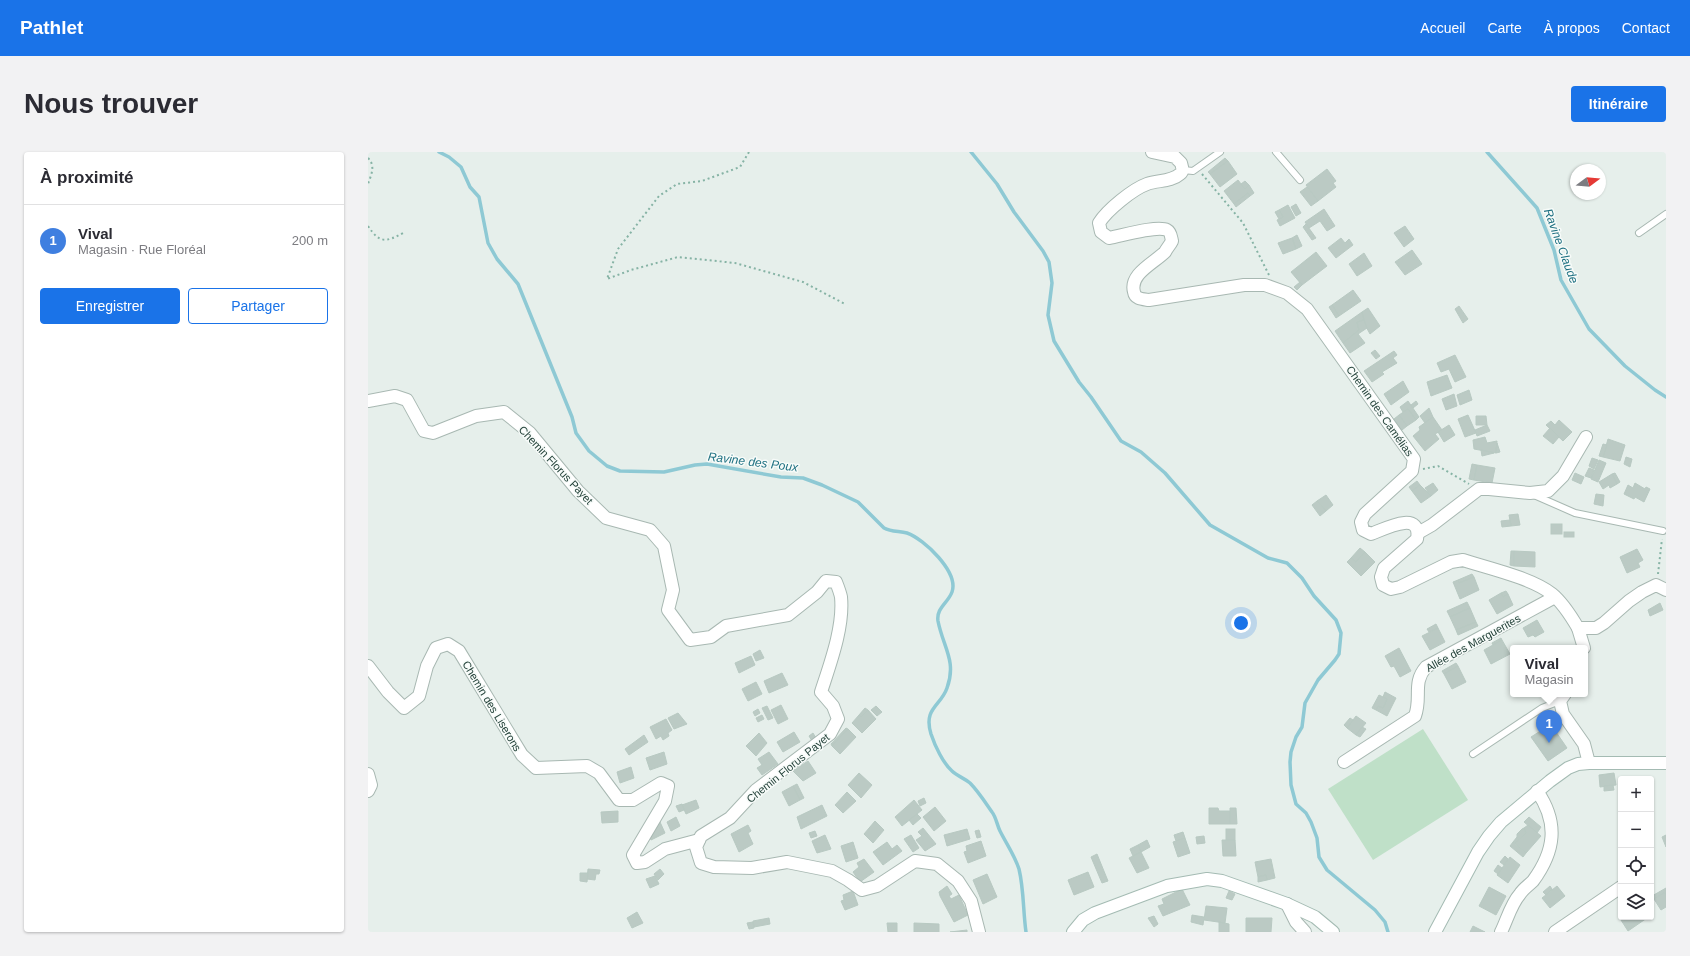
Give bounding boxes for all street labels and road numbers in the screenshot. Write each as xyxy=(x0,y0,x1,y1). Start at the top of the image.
street label: Chemin des Camélias xyxy=(1344,363,1416,459)
street label: Chemin Florus Payet xyxy=(517,423,595,507)
street label: Allée des Marguerites xyxy=(1424,612,1523,674)
street label: Chemin des Liserons xyxy=(460,659,524,754)
street label: Chemin Florus Payet xyxy=(744,731,832,805)

